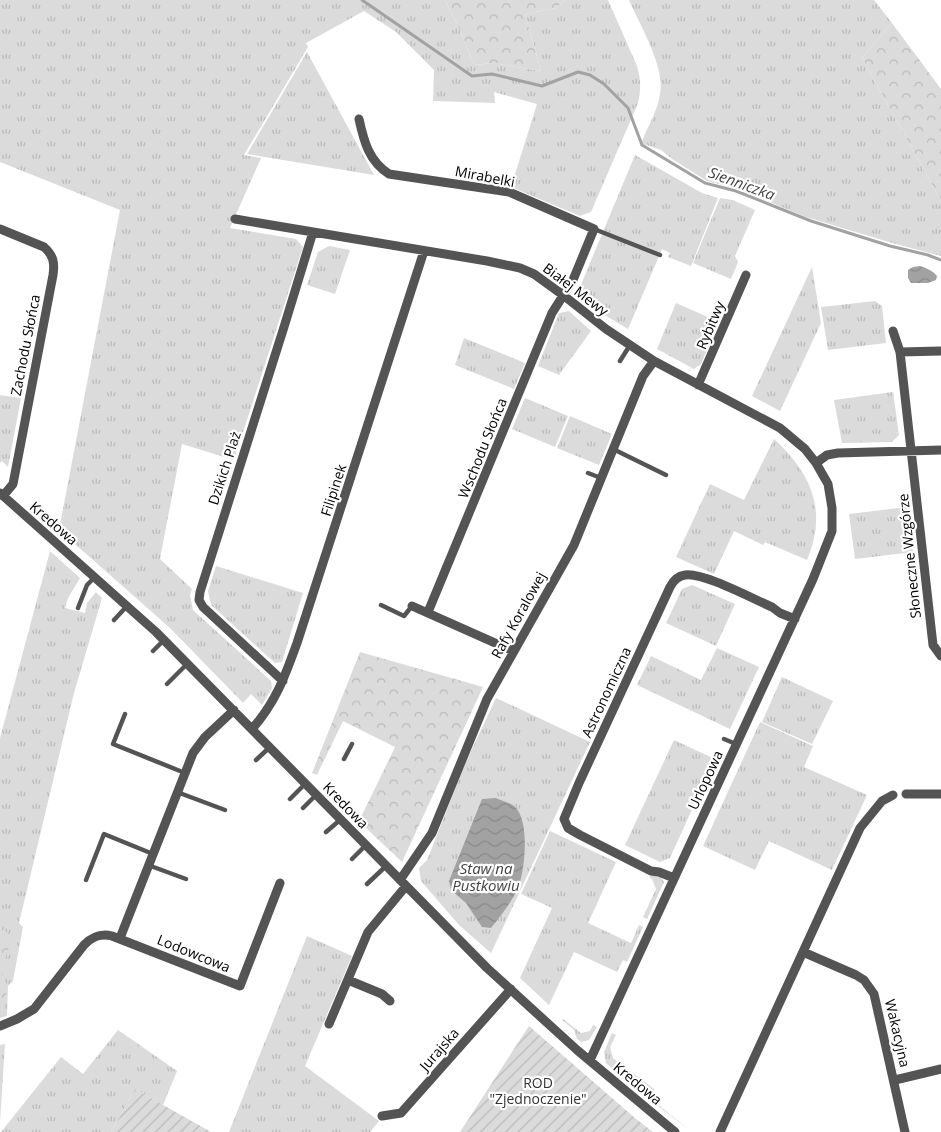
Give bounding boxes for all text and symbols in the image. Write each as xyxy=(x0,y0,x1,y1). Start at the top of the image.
street label: Mirabelki xyxy=(454,161,516,191)
water label: Sienniczka xyxy=(706,162,778,204)
street label: Białej Mewy xyxy=(539,258,613,320)
street label: Zachodu Słońca xyxy=(6,293,44,397)
street label: Rybitwy xyxy=(691,297,729,352)
street label: Wschodu Słońca xyxy=(453,395,511,501)
street label: Dzikich Plaż xyxy=(203,428,245,507)
street label: Filipinek xyxy=(316,461,351,518)
street label: Słoneczne Wzgórze xyxy=(893,493,925,619)
street label: Kredowa xyxy=(26,497,82,549)
street label: Rafy Koralowej xyxy=(486,568,550,662)
street label: Astronomiczna xyxy=(577,644,635,740)
street label: Urlopowa xyxy=(683,747,727,813)
street label: Kredowa xyxy=(319,778,373,832)
water label: Staw na Pustkowiu xyxy=(452,858,520,895)
street label: Lodowcowa xyxy=(155,930,233,976)
street label: Wakacyjna xyxy=(881,997,915,1069)
street label: Jurajska xyxy=(414,1023,463,1076)
street label: Kredowa xyxy=(610,1057,666,1109)
park label: ROD "Zjednoczenie" xyxy=(489,1073,587,1108)

